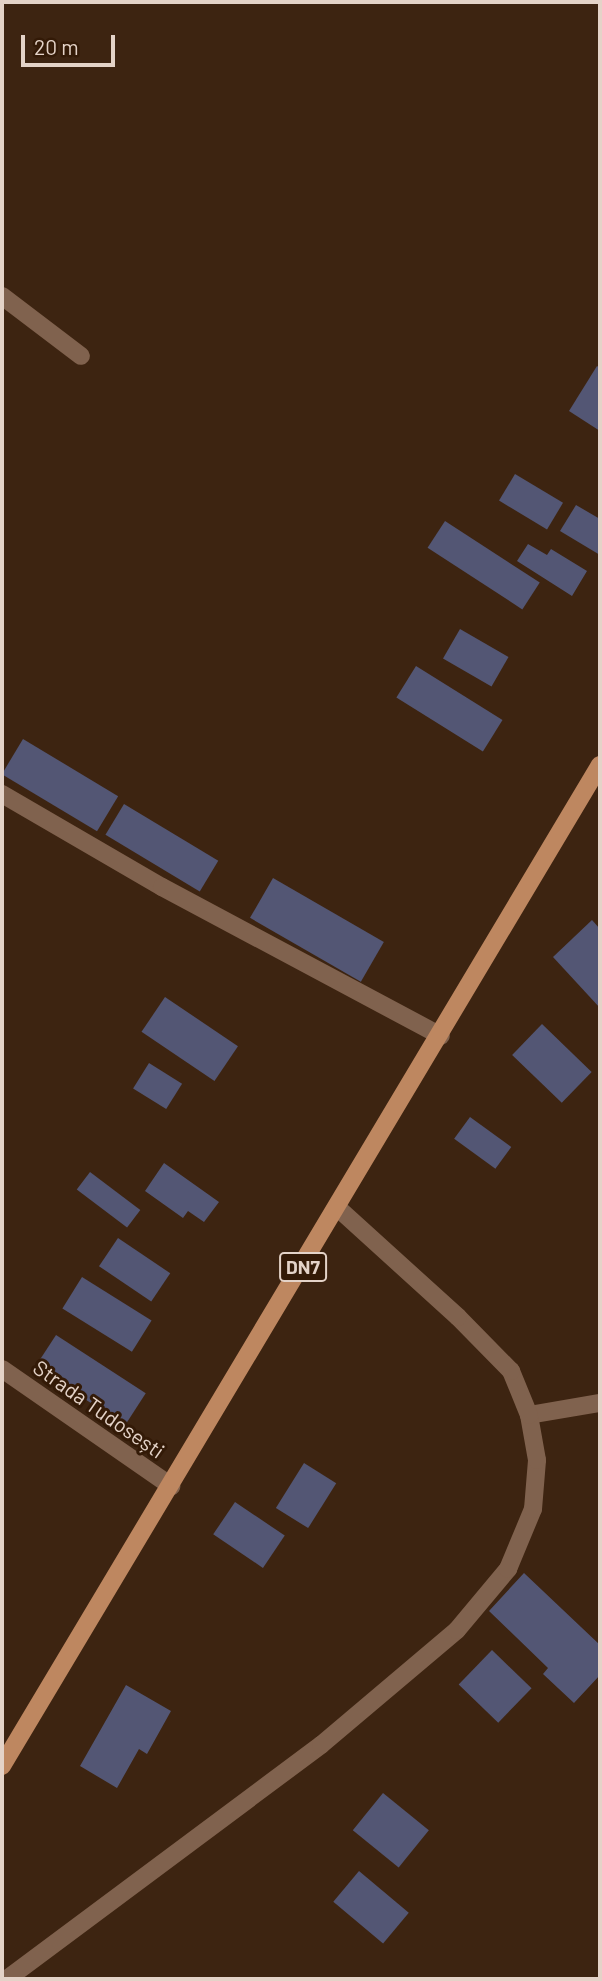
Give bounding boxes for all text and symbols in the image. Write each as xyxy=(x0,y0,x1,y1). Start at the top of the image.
scale bar xyxy=(24,21,119,65)
text: 20 m xyxy=(34,34,79,59)
road number: DN7 xyxy=(278,1252,328,1282)
street label: Strada Tudosești xyxy=(29,1354,169,1464)

